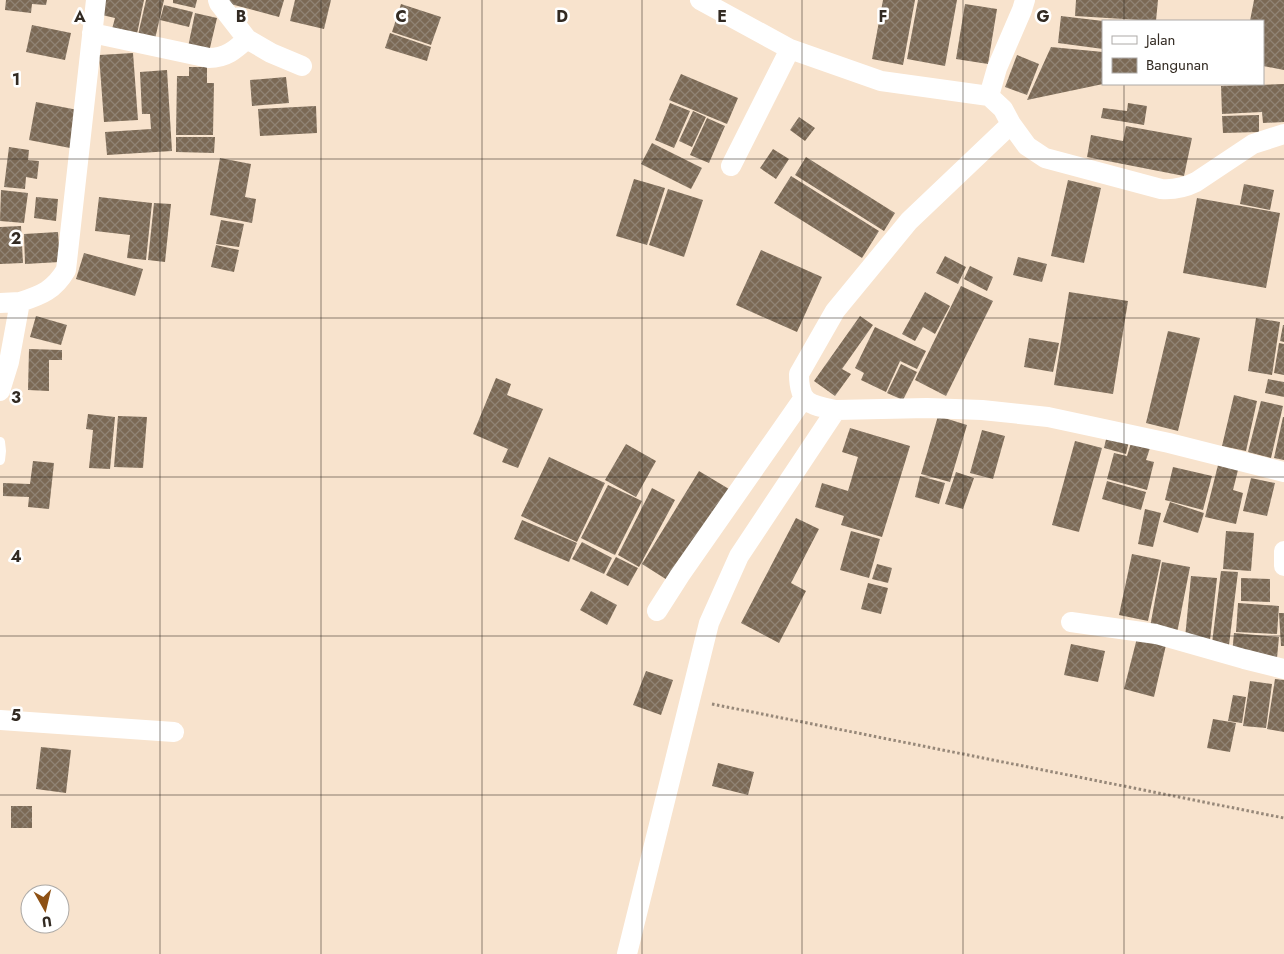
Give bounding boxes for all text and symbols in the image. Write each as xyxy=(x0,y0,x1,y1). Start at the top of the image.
text: A xyxy=(73,5,86,28)
text: B xyxy=(236,5,246,28)
text: C xyxy=(395,5,407,28)
text: D xyxy=(556,5,568,28)
text: E xyxy=(717,5,727,28)
text: F xyxy=(879,5,887,28)
text: G xyxy=(1036,5,1050,28)
legend xyxy=(1102,20,1264,85)
text: Jalan xyxy=(1144,29,1175,51)
text: Bangunan xyxy=(1146,54,1209,76)
text: 1 xyxy=(12,68,20,91)
text: 2 xyxy=(11,227,21,250)
text: 3 xyxy=(11,386,21,409)
text: 4 xyxy=(10,545,22,568)
text: 5 xyxy=(11,704,21,727)
north arrow xyxy=(20,884,70,934)
text: U xyxy=(41,911,53,932)

